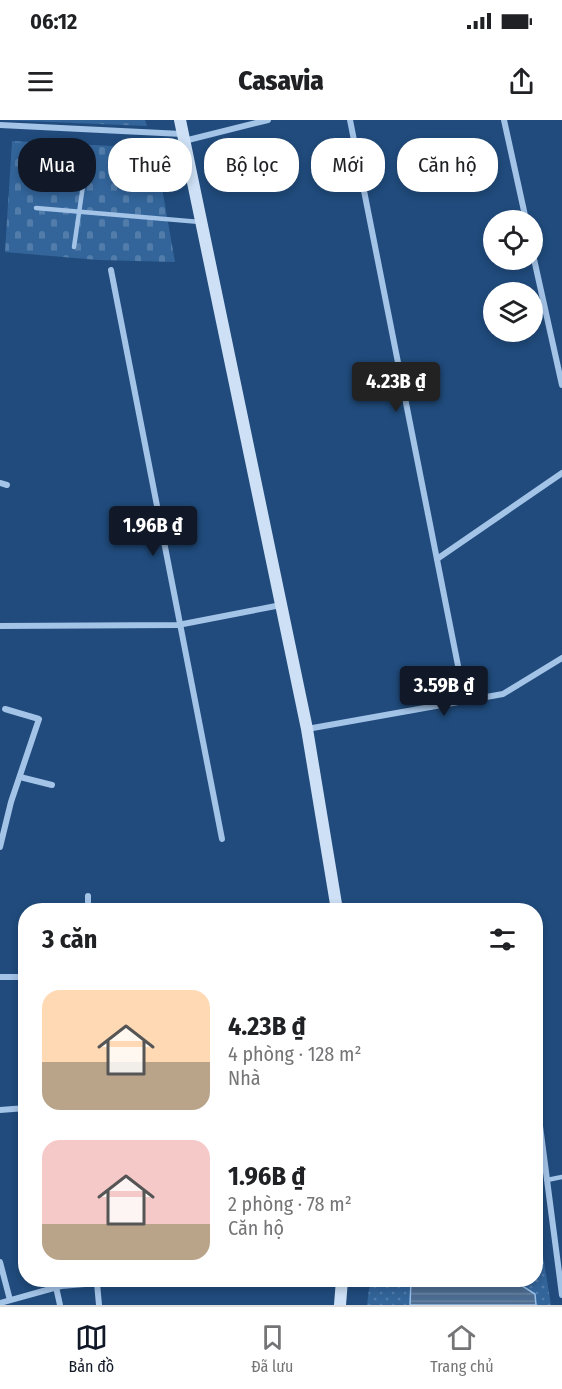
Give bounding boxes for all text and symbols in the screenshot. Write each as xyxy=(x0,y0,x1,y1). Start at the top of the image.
text: 06:12 xyxy=(30,8,77,35)
icon: menu xyxy=(24,65,57,98)
text: Casavia xyxy=(238,65,324,97)
icon: share xyxy=(505,65,538,98)
chip: Mua xyxy=(18,138,96,192)
chip: Thuê xyxy=(108,138,192,192)
chip: Bộ lọc xyxy=(204,138,299,192)
chip: Mới xyxy=(311,138,385,192)
chip: Căn hộ xyxy=(397,138,498,192)
map controls xyxy=(483,210,543,342)
button: locate xyxy=(483,210,543,270)
button: layers xyxy=(483,282,543,342)
pin: 4.23B ₫ xyxy=(341,362,451,413)
text: 4.23B ₫ xyxy=(366,369,426,393)
pin: 1.96B ₫ xyxy=(98,506,208,557)
text: 1.96B ₫ xyxy=(123,513,183,537)
pin: 3.59B ₫ xyxy=(389,666,499,717)
text: 3.59B ₫ xyxy=(414,673,474,697)
icon: filters xyxy=(486,923,519,956)
text: 3 căn xyxy=(42,924,97,955)
text: 4.23B ₫ xyxy=(228,1011,306,1042)
icon: home xyxy=(90,1014,162,1086)
text: 4 phòng · 128 m² xyxy=(228,1042,362,1066)
text: Nhà xyxy=(228,1066,260,1090)
text: 1.96B ₫ xyxy=(228,1161,306,1192)
icon: home xyxy=(90,1164,162,1236)
text: 2 phòng · 78 m² xyxy=(228,1192,352,1216)
text: Căn hộ xyxy=(228,1216,284,1240)
tab: Bản đồ xyxy=(68,1321,114,1376)
tab: Đã lưu xyxy=(251,1321,293,1376)
tab: Trang chủ xyxy=(430,1321,494,1376)

